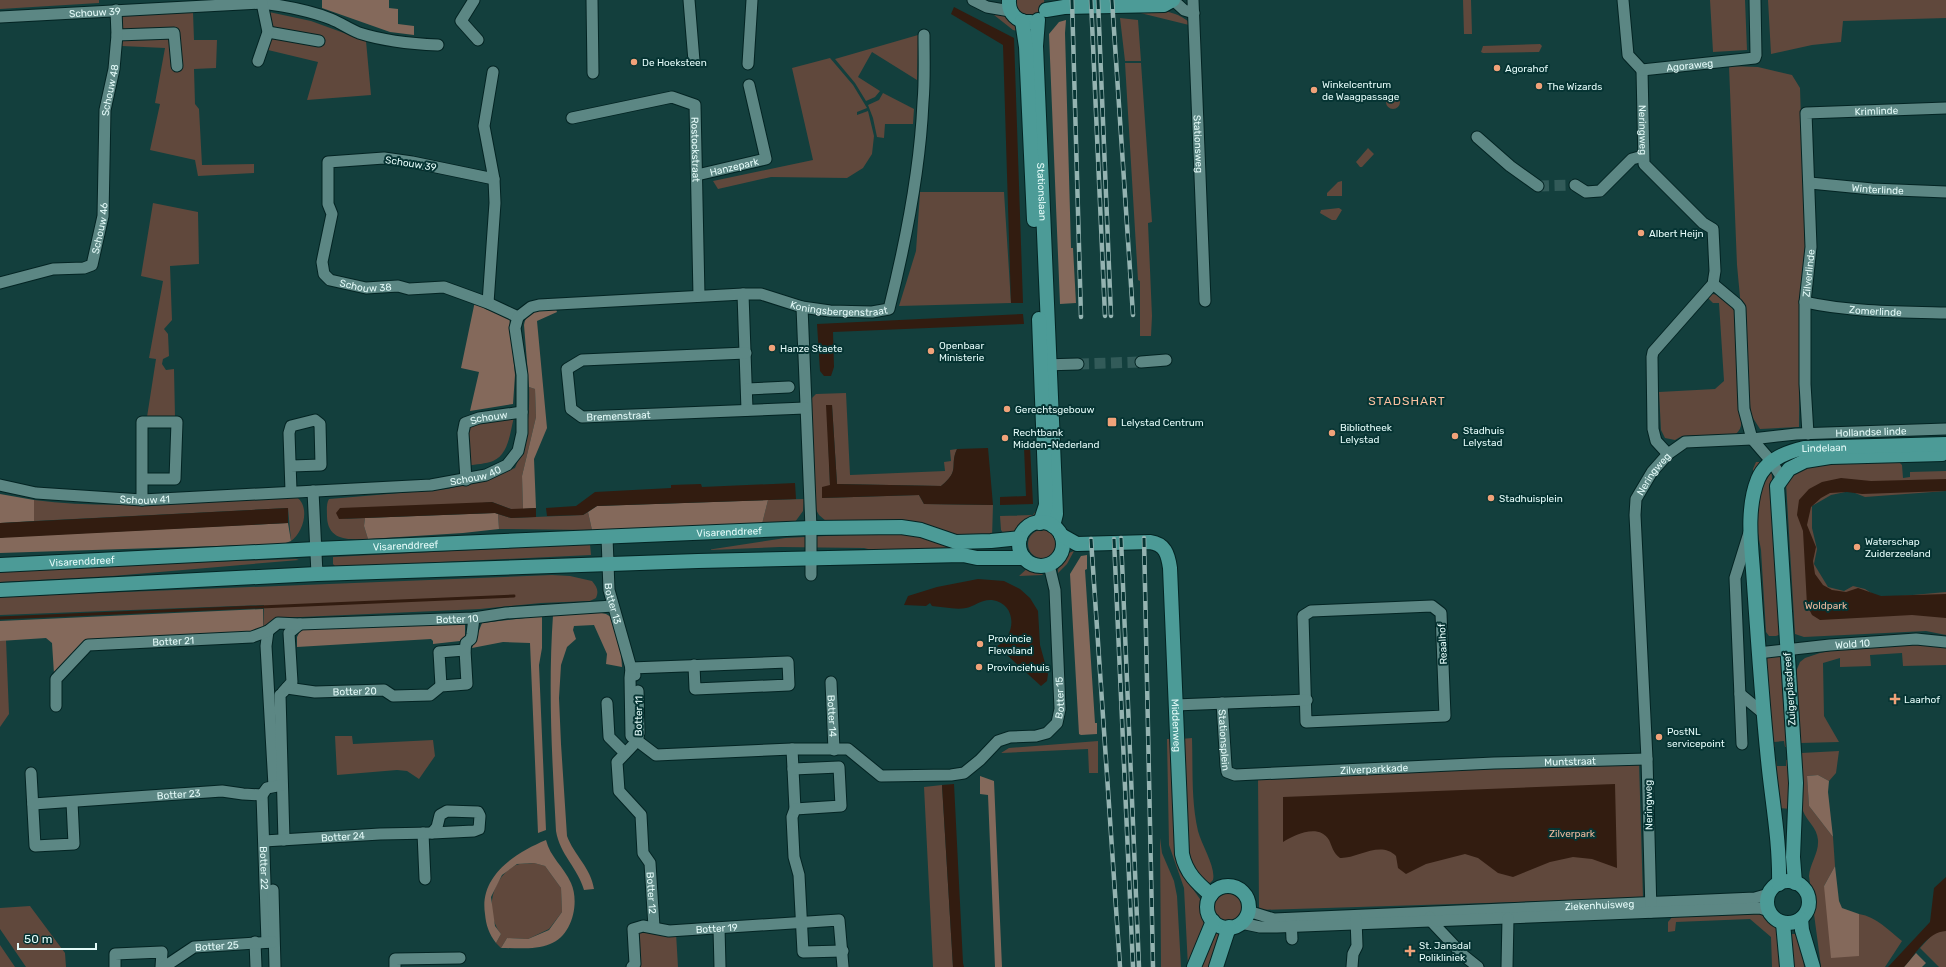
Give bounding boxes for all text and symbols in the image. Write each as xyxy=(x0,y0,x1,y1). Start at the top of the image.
street label: Schouw 39 xyxy=(69,6,121,20)
marker: De Hoeksteen xyxy=(629,57,639,67)
place label: De Hoeksteen xyxy=(642,57,707,69)
street label: Agoraweg xyxy=(1666,57,1714,74)
marker: Agorahof xyxy=(1492,63,1502,73)
place label: Agorahof xyxy=(1505,63,1548,75)
street label: Schouw 48 xyxy=(100,64,121,116)
place label: Winkelcentrum de Waagpassage xyxy=(1322,79,1400,103)
marker: The Wizards xyxy=(1534,81,1544,91)
place label: The Wizards xyxy=(1547,81,1602,93)
marker: Winkelcentrum de Waagpassage xyxy=(1309,85,1319,95)
street label: Neringweg xyxy=(1636,105,1649,155)
street label: Krimlinde xyxy=(1854,105,1899,118)
street label: Stationsweg xyxy=(1191,115,1205,173)
street label: Rostockstraat xyxy=(688,117,702,182)
street label: Schouw 39 xyxy=(384,154,437,174)
street label: Hanzepark xyxy=(709,156,761,179)
street label: Stationslaan xyxy=(1034,162,1048,221)
street label: Winterlinde xyxy=(1851,182,1904,197)
street label: Schouw 46 xyxy=(90,202,110,255)
marker: Albert Heijn xyxy=(1636,228,1646,238)
place label: Albert Heijn xyxy=(1649,228,1704,240)
street label: Zilverlinde xyxy=(1801,248,1818,298)
street label: Schouw 38 xyxy=(338,277,392,295)
street label: Koningsbergenstraat xyxy=(789,299,889,319)
street label: Zomerlinde xyxy=(1849,304,1902,319)
place label: Openbaar Ministerie xyxy=(939,340,985,364)
marker: Hanze Staete xyxy=(767,343,777,353)
place label: Hanze Staete xyxy=(780,343,843,355)
marker: Openbaar Ministerie xyxy=(926,346,936,356)
district label: STADSHART xyxy=(1368,394,1446,408)
marker: Gerechtsgebouw xyxy=(1002,404,1012,414)
place label: Gerechtsgebouw xyxy=(1015,404,1095,416)
street label: Schouw xyxy=(469,409,508,428)
street label: Bremenstraat xyxy=(586,409,651,424)
marker: Lelystad Centrum xyxy=(1106,416,1118,428)
place label: Lelystad Centrum xyxy=(1121,417,1204,429)
place label: Bibliotheek Lelystad xyxy=(1340,422,1393,446)
place label: Stadhuis Lelystad xyxy=(1463,425,1504,449)
street label: Hollandse linde xyxy=(1835,425,1907,440)
place label: Rechtbank Midden-Nederland xyxy=(1013,427,1100,451)
marker: Bibliotheek Lelystad xyxy=(1327,428,1337,438)
marker: Stadhuis Lelystad xyxy=(1450,431,1460,441)
marker: Rechtbank Midden-Nederland xyxy=(1000,433,1010,443)
street label: Lindelaan xyxy=(1801,442,1847,455)
street label: Neringweg xyxy=(1634,450,1673,498)
street label: Schouw 40 xyxy=(449,464,503,488)
marker: Stadhuisplein xyxy=(1486,493,1496,503)
place label: Stadhuisplein xyxy=(1499,493,1563,505)
street label: Schouw 41 xyxy=(119,494,170,507)
street label: Visarenddreef xyxy=(696,525,762,540)
place label: Waterschap Zuiderzeeland xyxy=(1865,536,1931,560)
street label: Visarenddreef xyxy=(373,539,439,554)
marker: Waterschap Zuiderzeeland xyxy=(1852,542,1862,552)
street label: Visarenddreef xyxy=(49,554,115,570)
street label: Botter 13 xyxy=(602,583,623,626)
park label: Woldpark xyxy=(1805,600,1848,612)
street label: Botter 10 xyxy=(436,612,479,626)
street label: Reaalhof xyxy=(1436,623,1450,665)
place label: Provincie Flevoland xyxy=(988,633,1033,657)
street label: Botter 21 xyxy=(152,635,195,649)
street label: Wold 10 xyxy=(1835,637,1870,652)
marker: Provincie Flevoland xyxy=(975,639,985,649)
street label: Zuigerplasdreef xyxy=(1781,652,1799,726)
marker: Provinciehuis xyxy=(974,662,984,672)
place label: Provinciehuis xyxy=(987,662,1050,674)
street label: Botter 15 xyxy=(1053,676,1067,720)
street label: Botter 20 xyxy=(333,685,377,698)
marker: Laarhof xyxy=(1889,693,1901,705)
place label: Laarhof xyxy=(1904,694,1940,706)
street label: Botter 14 xyxy=(825,695,838,737)
street label: Botter 11 xyxy=(633,696,645,736)
street label: Middenweg xyxy=(1168,699,1183,752)
street label: Stationsplein xyxy=(1215,709,1232,772)
place label: PostNL servicepoint xyxy=(1667,726,1725,750)
marker: PostNL servicepoint xyxy=(1654,732,1664,742)
street label: Muntstraat xyxy=(1544,755,1596,769)
street label: Zilverparkkade xyxy=(1340,762,1409,777)
street label: Neringweg xyxy=(1643,780,1655,830)
street label: Botter 23 xyxy=(156,787,201,802)
park label: Zilverpark xyxy=(1549,828,1596,840)
street label: Botter 24 xyxy=(321,830,365,845)
street label: Botter 22 xyxy=(257,846,270,890)
street label: Botter 12 xyxy=(644,872,658,914)
street label: Ziekenhuisweg xyxy=(1564,898,1635,913)
street label: Botter 19 xyxy=(695,922,738,936)
scale bar xyxy=(18,925,96,951)
text: 50 m xyxy=(24,932,52,946)
street label: Botter 25 xyxy=(195,939,239,954)
place label: St. Jansdal Polikliniek xyxy=(1419,940,1471,964)
marker: St. Jansdal Polikliniek xyxy=(1404,945,1416,957)

